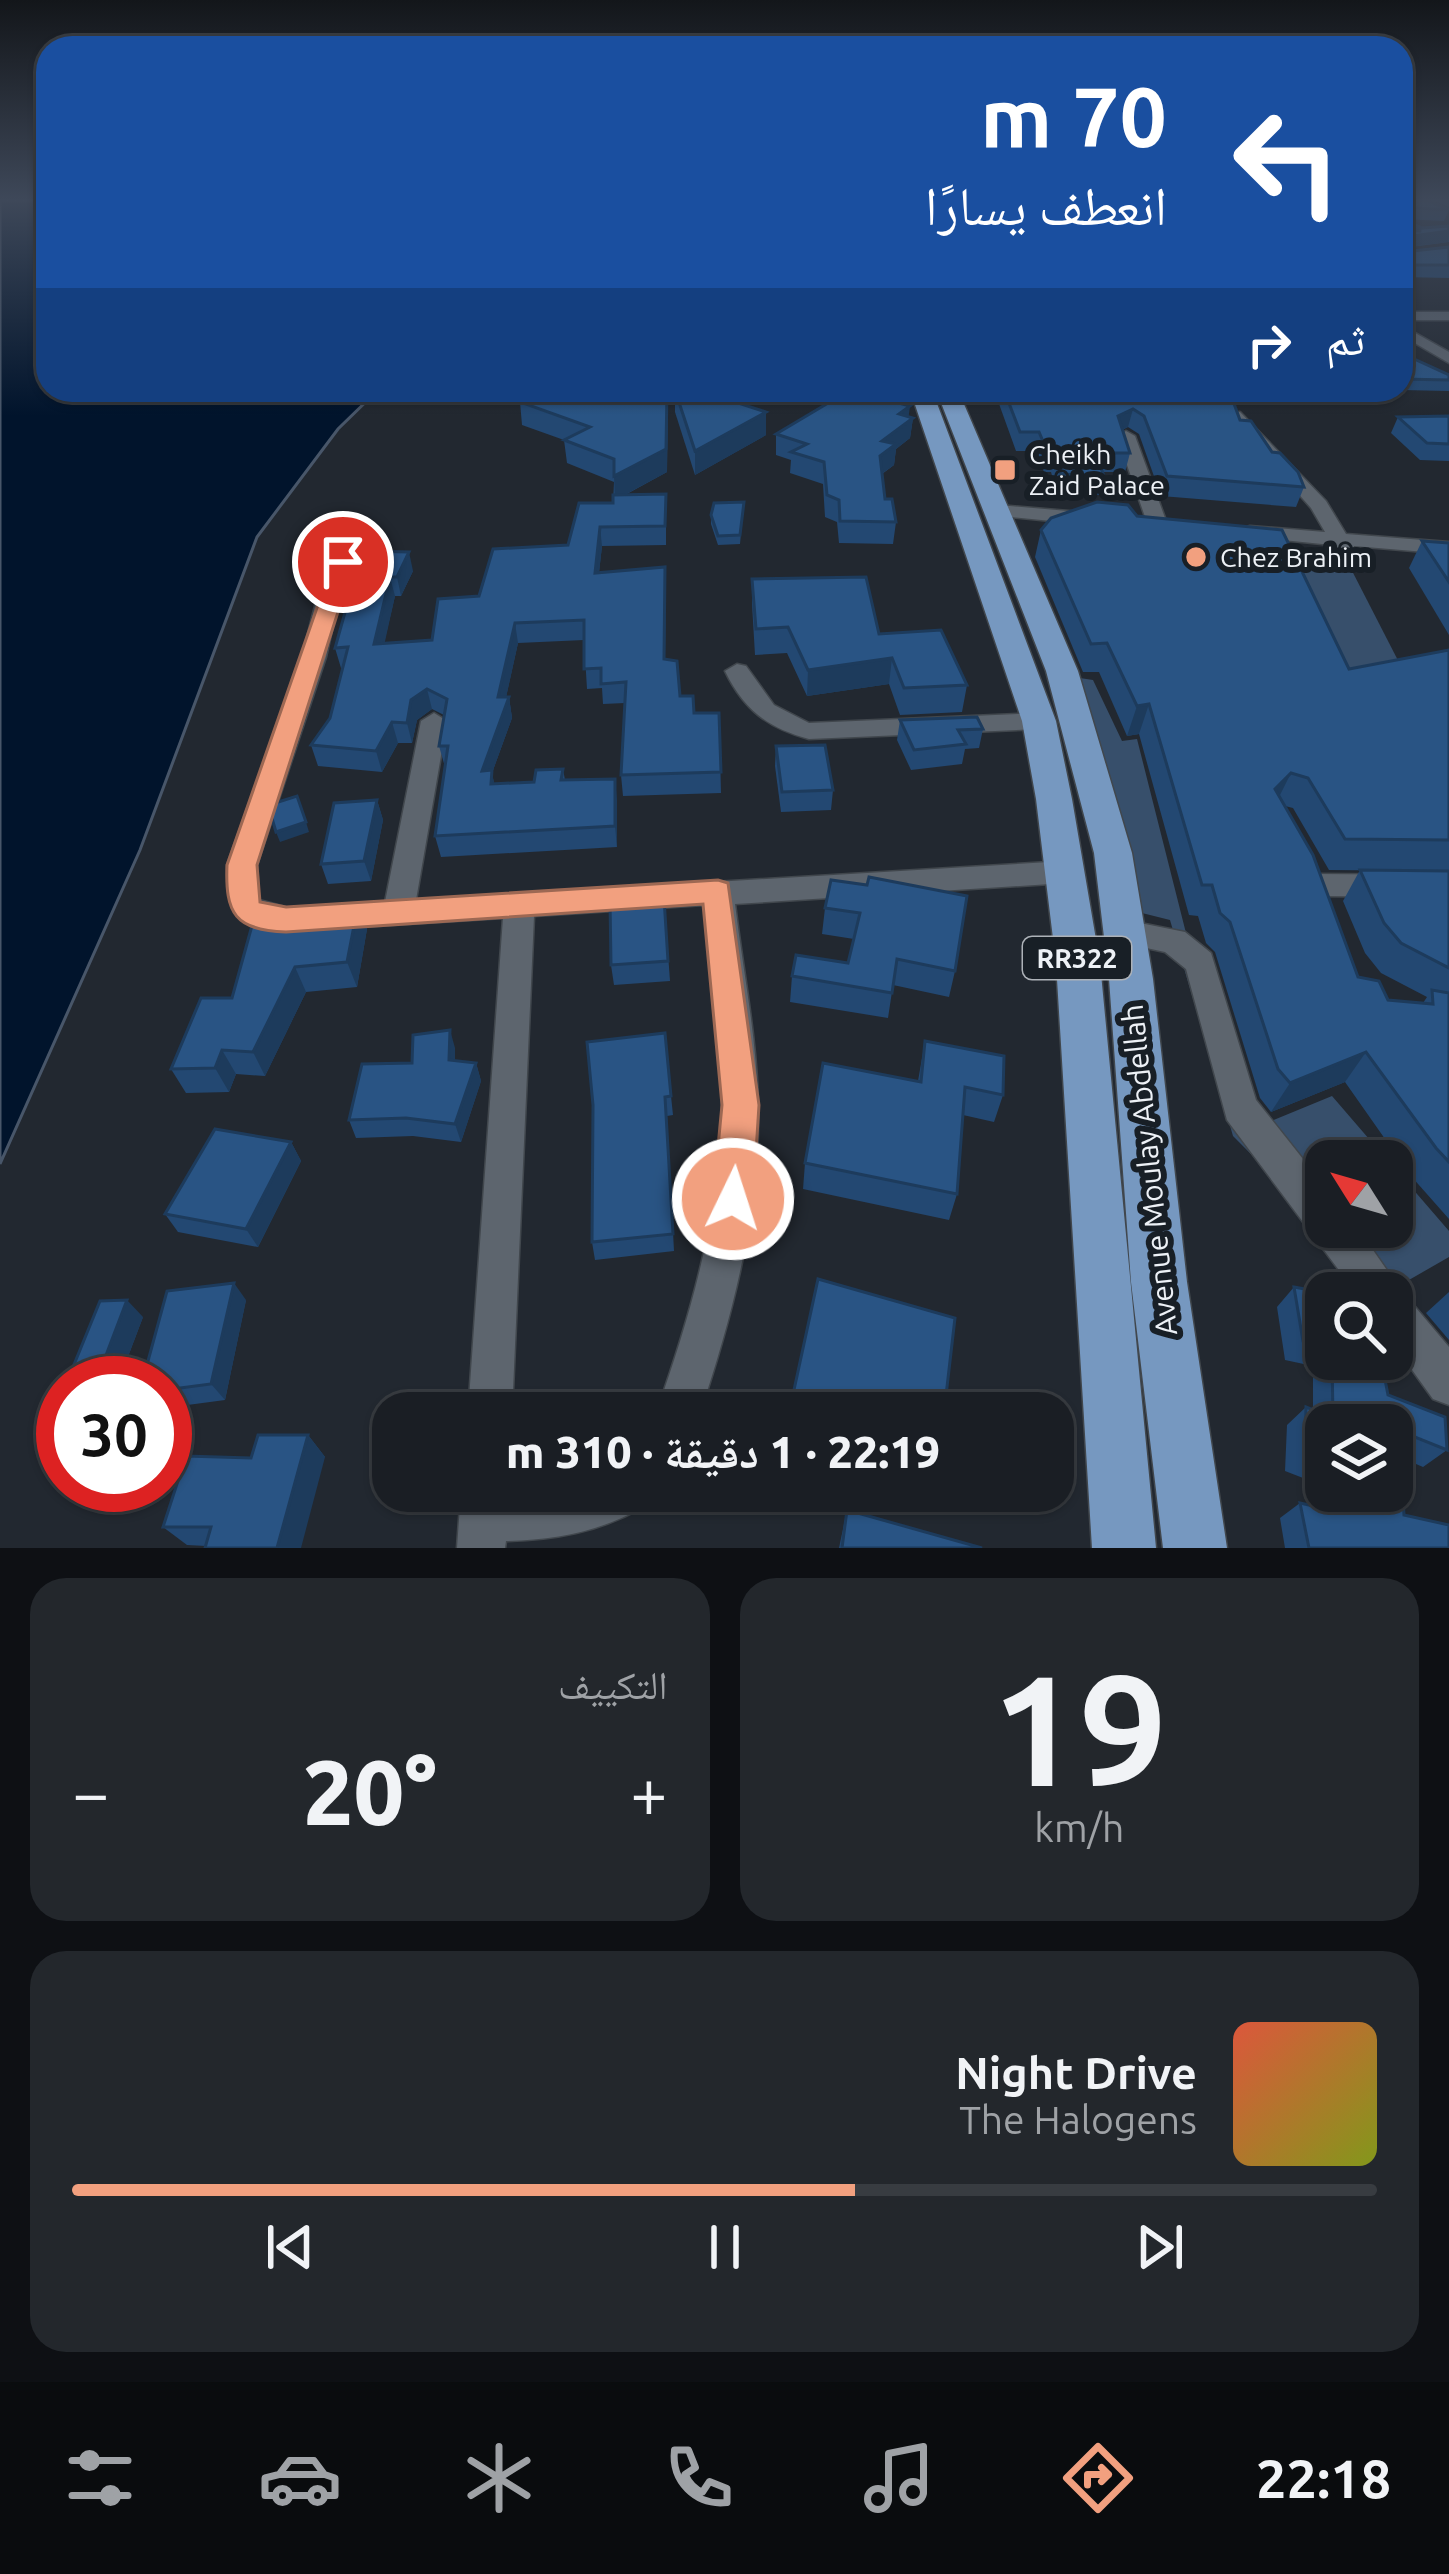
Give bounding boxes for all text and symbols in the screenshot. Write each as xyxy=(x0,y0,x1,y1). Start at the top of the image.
text: 70 m xyxy=(980,69,1167,163)
icon: left xyxy=(1209,84,1365,240)
text: انعطف يسارًا xyxy=(925,175,1167,235)
icon: right xyxy=(1236,312,1302,378)
text: ثم xyxy=(1326,313,1365,364)
place label: Cheikh Zaid Palace xyxy=(1029,439,1165,500)
marker: Cheikh Zaid Palace xyxy=(992,457,1018,483)
pin xyxy=(292,511,394,613)
icon: arrive xyxy=(310,529,376,595)
place label: Chez Brahim xyxy=(1220,542,1372,572)
marker: Chez Brahim xyxy=(1183,544,1209,570)
road number: RR322 xyxy=(1023,937,1131,979)
street label: Avenue Moulay Abdellah xyxy=(1115,1003,1183,1337)
position arrow xyxy=(670,1136,796,1262)
north arrow xyxy=(1305,1140,1413,1248)
map controls xyxy=(1305,1140,1413,1512)
button: search xyxy=(1305,1272,1413,1380)
speed limit sign: 30 xyxy=(36,1356,192,1512)
button: layers xyxy=(1305,1404,1413,1512)
text: 22:19 · 1 دقيقة · 310 m xyxy=(506,1426,940,1477)
text: 19 xyxy=(991,1641,1167,1815)
text: التكييف xyxy=(558,1663,668,1706)
text: 20° xyxy=(303,1741,437,1842)
text: − xyxy=(72,1755,109,1829)
text: + xyxy=(630,1755,667,1829)
text: km/h xyxy=(1034,1806,1124,1849)
text: Night Drive xyxy=(955,2047,1197,2098)
text: The Halogens xyxy=(959,2098,1197,2141)
icon: previous xyxy=(257,2214,323,2280)
icon: pause xyxy=(692,2214,758,2280)
icon: next xyxy=(1127,2214,1193,2280)
icon: filters xyxy=(58,2436,142,2520)
icon: car xyxy=(258,2436,342,2520)
icon: climate xyxy=(457,2436,541,2520)
icon: phone xyxy=(657,2436,741,2520)
icon: music xyxy=(857,2436,941,2520)
icon: directions xyxy=(1056,2436,1140,2520)
text: 22:18 xyxy=(1256,2448,1391,2508)

